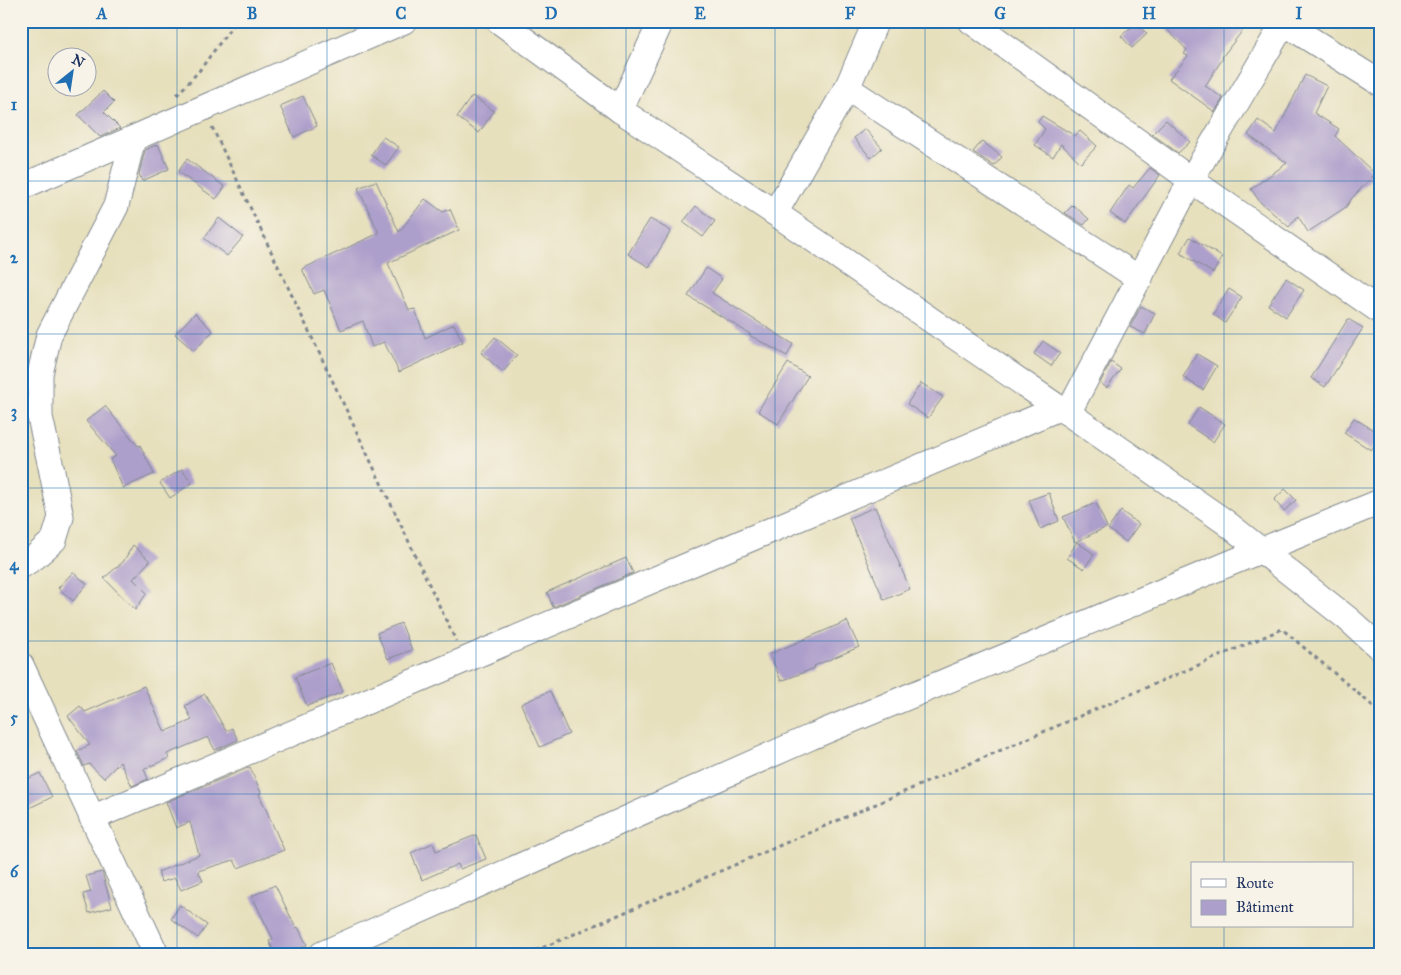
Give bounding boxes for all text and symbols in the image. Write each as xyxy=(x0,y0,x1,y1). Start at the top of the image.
text: A xyxy=(96,4,108,23)
text: B xyxy=(247,4,257,23)
text: C xyxy=(396,4,407,23)
text: D xyxy=(545,4,558,23)
text: E xyxy=(694,4,706,23)
text: F xyxy=(845,4,856,23)
text: G xyxy=(994,4,1006,23)
text: H xyxy=(1142,4,1156,23)
text: I xyxy=(1296,4,1303,23)
north arrow xyxy=(48,48,98,98)
text: N xyxy=(69,51,88,72)
text: 1 xyxy=(11,95,18,114)
text: 2 xyxy=(10,248,19,267)
text: 3 xyxy=(11,402,17,422)
text: 4 xyxy=(10,555,20,575)
text: 5 xyxy=(10,708,18,727)
text: 6 xyxy=(10,862,19,881)
legend xyxy=(1191,862,1354,928)
text: Route xyxy=(1236,874,1274,892)
text: Bâtiment xyxy=(1236,898,1295,916)

